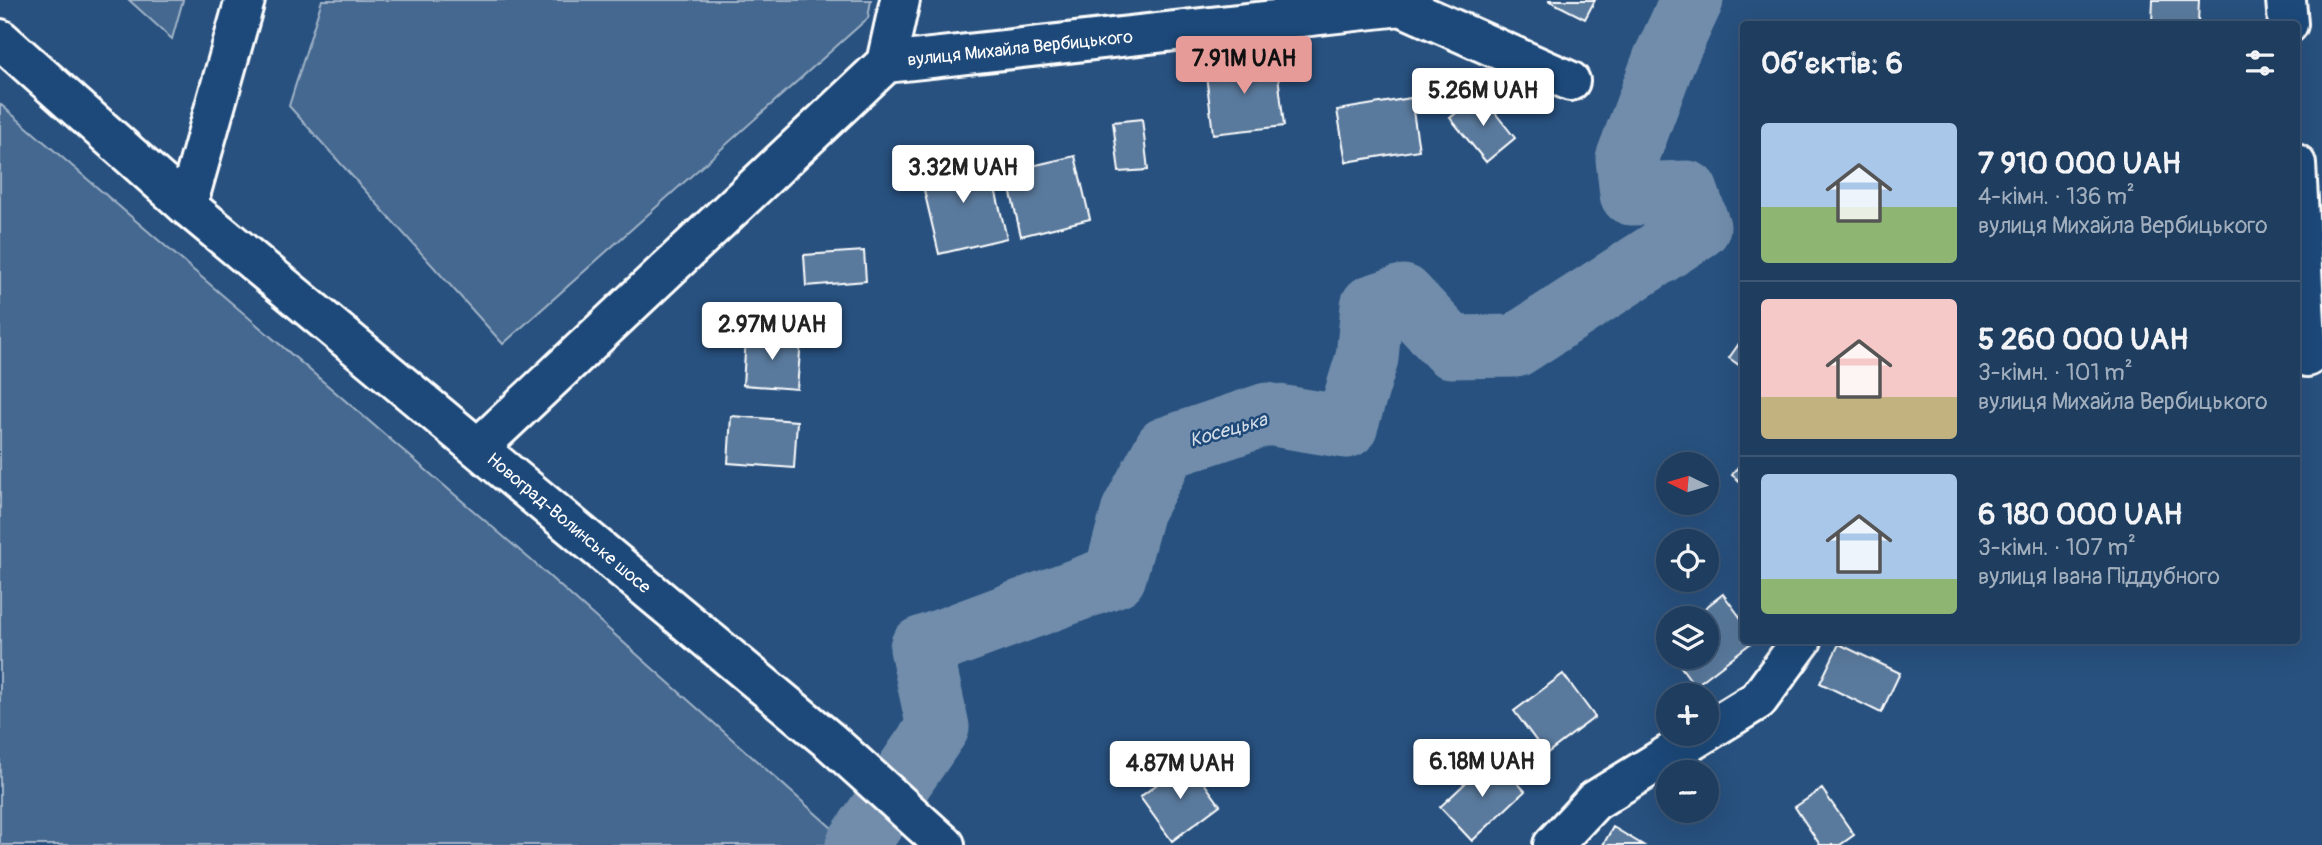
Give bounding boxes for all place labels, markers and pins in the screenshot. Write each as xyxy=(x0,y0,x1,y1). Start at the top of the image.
pin: 7.91M UAH xyxy=(1164,36,1324,96)
pin: 5.26M UAH xyxy=(1403,68,1563,128)
pin: 3.32M UAH xyxy=(883,146,1043,205)
pin: 2.97M UAH xyxy=(692,302,852,362)
pin: 6.18M UAH xyxy=(1402,740,1562,799)
pin: 4.87M UAH xyxy=(1100,742,1260,801)

